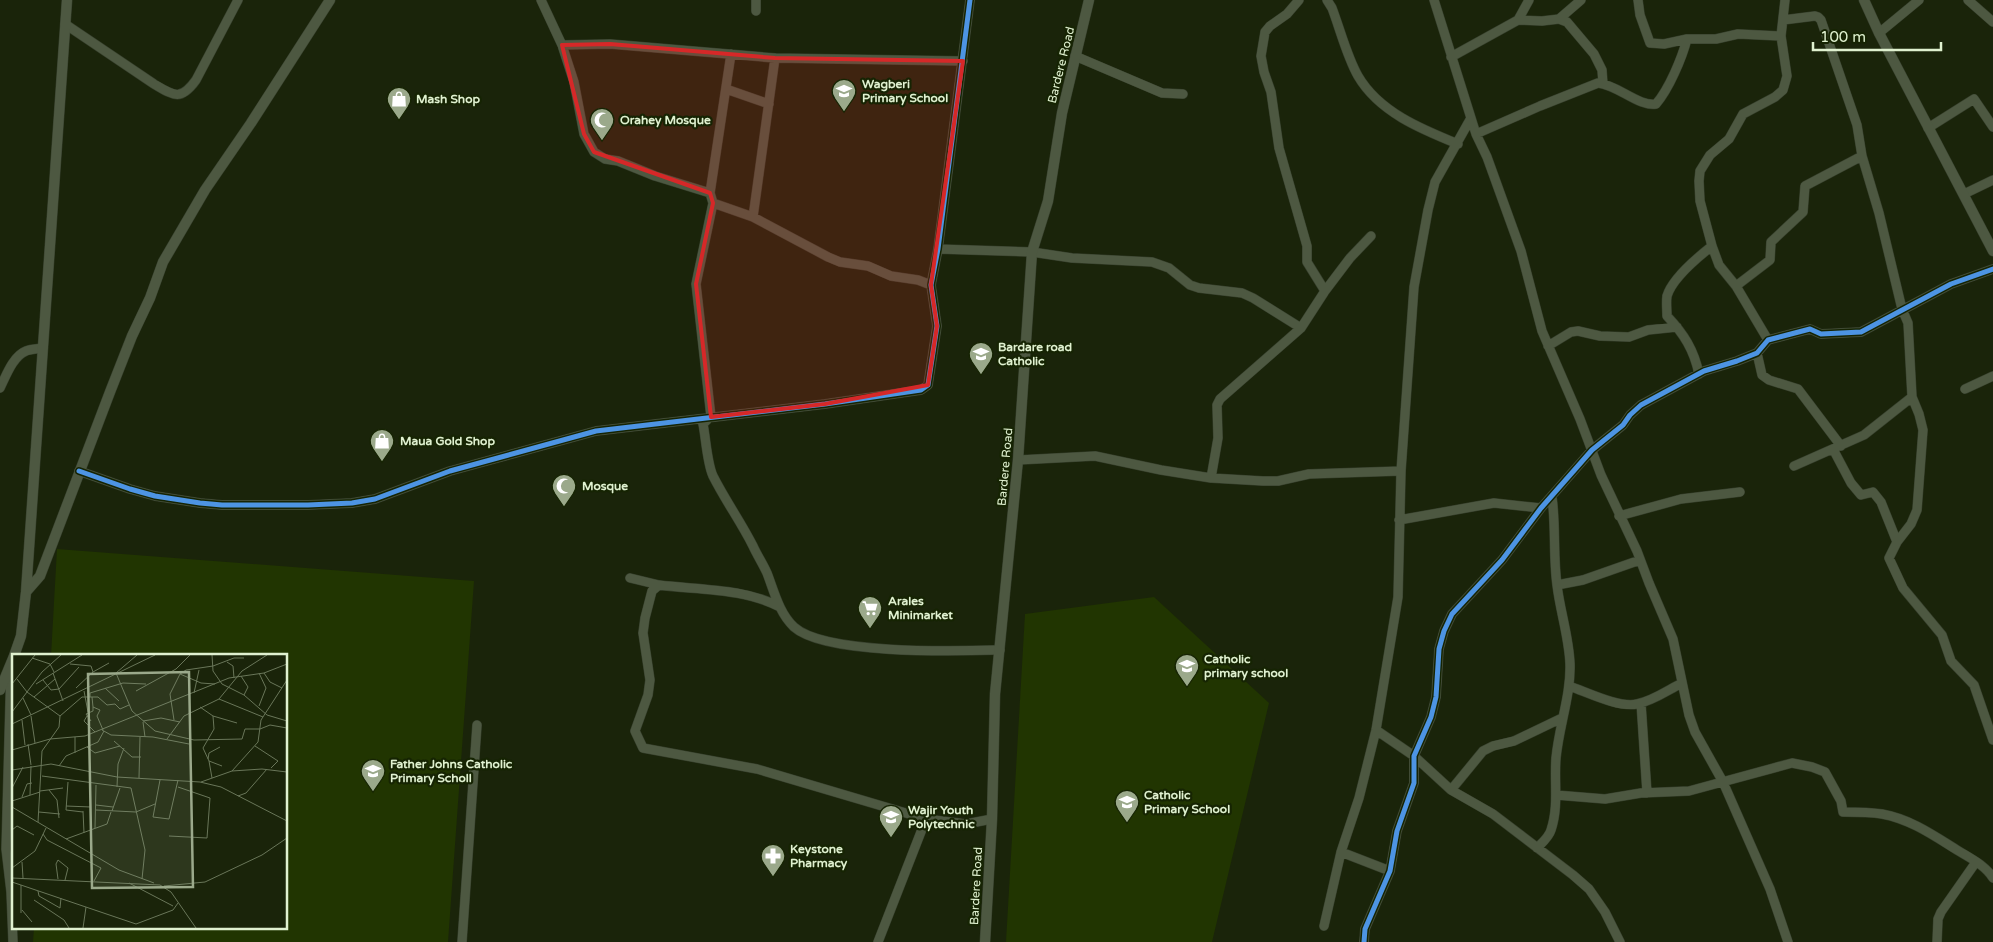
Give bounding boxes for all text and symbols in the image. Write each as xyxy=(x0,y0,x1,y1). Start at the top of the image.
scale bar xyxy=(1813,20,1940,52)
street label: Bardere Road xyxy=(1045,25,1077,105)
text: 100 m xyxy=(1820,28,1866,46)
place label: Wagberi Primary School xyxy=(862,77,948,106)
school or university icon: Wagberi Primary School xyxy=(831,78,857,112)
shop icon: Mash Shop xyxy=(386,86,412,120)
place label: Mash Shop xyxy=(416,92,480,107)
mosque icon: Orahey Mosque xyxy=(589,107,615,141)
place label: Orahey Mosque xyxy=(620,113,711,128)
place label: Bardare road Catholic xyxy=(998,340,1072,368)
school or university icon: Bardare road Catholic xyxy=(968,341,994,375)
street label: Bardere Road xyxy=(995,427,1015,507)
shop icon: Maua Gold Shop xyxy=(369,428,395,462)
place label: Maua Gold Shop xyxy=(400,434,495,449)
mosque icon: Mosque xyxy=(551,473,577,507)
place label: Mosque xyxy=(582,479,628,494)
place label: Arales Minimarket xyxy=(888,594,953,622)
supermarket icon: Arales Minimarket xyxy=(857,595,883,629)
place label: Catholic primary school xyxy=(1204,652,1288,681)
school or university icon: Catholic primary school xyxy=(1174,653,1200,687)
inset map xyxy=(12,654,288,930)
place label: Father Johns Catholic Primary Scholl xyxy=(390,757,513,786)
school or university icon: Father Johns Catholic Primary Scholl xyxy=(360,758,386,792)
place label: Catholic Primary School xyxy=(1144,788,1230,817)
school or university icon: Catholic Primary School xyxy=(1114,789,1140,823)
place label: Wajir Youth Polytechnic xyxy=(908,803,975,832)
school or university icon: Wajir Youth Polytechnic xyxy=(878,804,904,838)
place label: Keystone Pharmacy xyxy=(790,842,848,871)
pharmacy icon: Keystone Pharmacy xyxy=(760,843,786,877)
street label: Bardere Road xyxy=(967,847,985,925)

